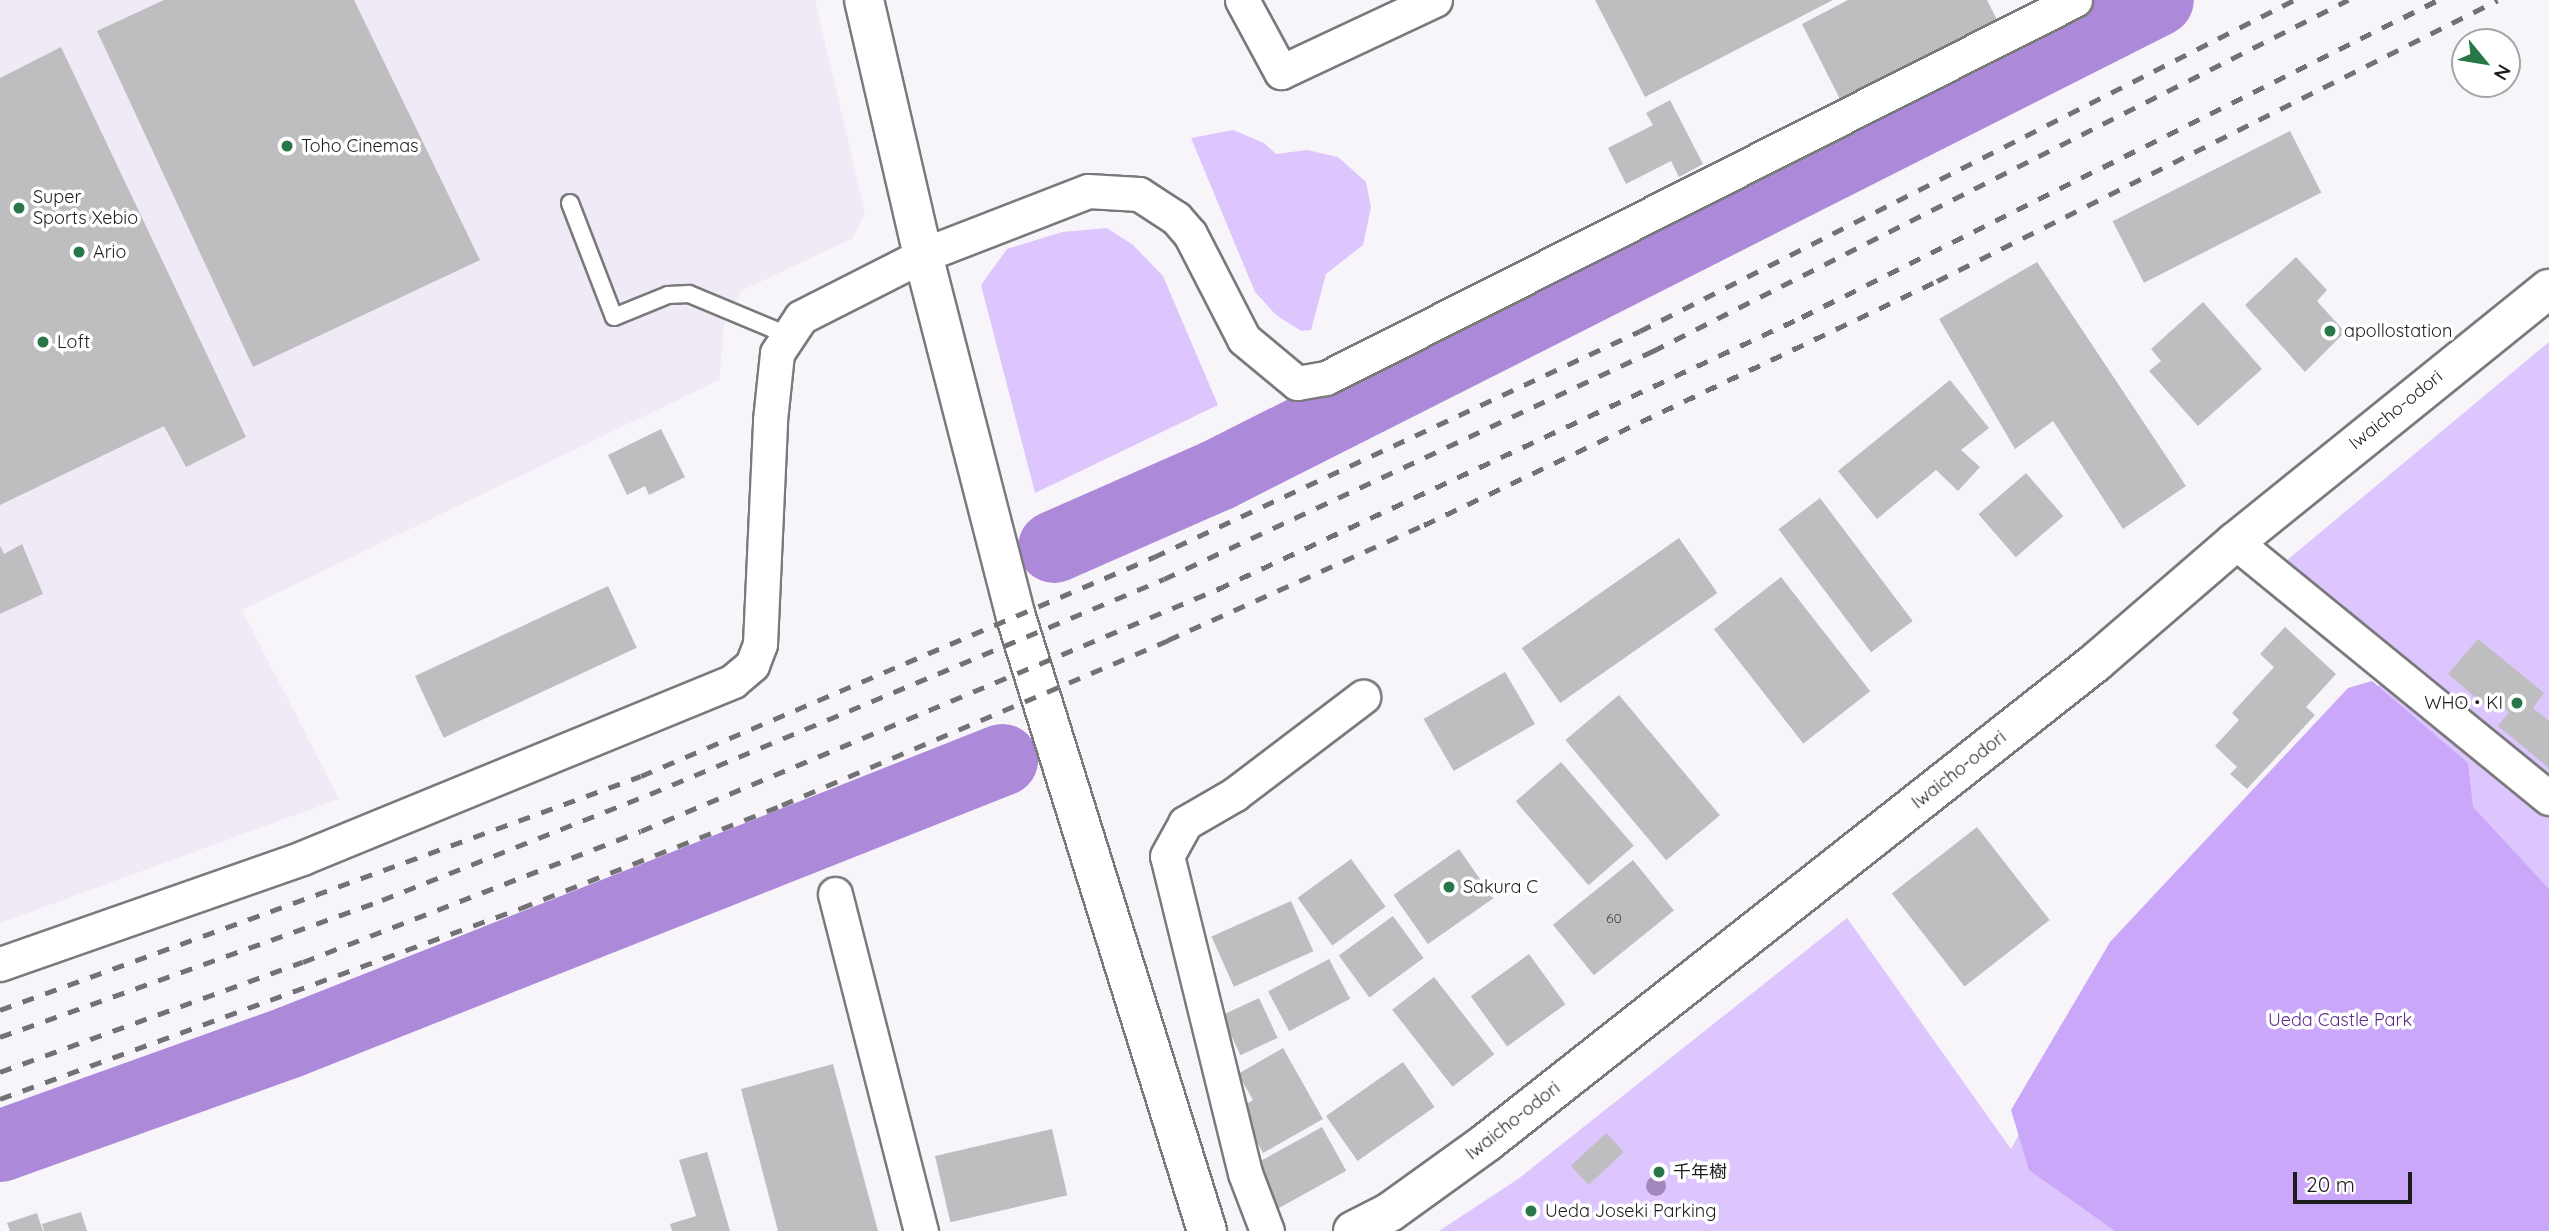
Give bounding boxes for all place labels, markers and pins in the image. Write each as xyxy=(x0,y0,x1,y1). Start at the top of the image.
place label: Toho Cinemas xyxy=(301,135,419,157)
marker: Toho Cinemas xyxy=(279,138,295,154)
place label: Super Sports Xebio xyxy=(33,187,138,230)
marker: Super Sports Xebio xyxy=(11,200,27,216)
place label: Ario xyxy=(93,241,126,263)
marker: Ario xyxy=(71,244,87,260)
place label: apollostation xyxy=(2344,320,2452,342)
marker: apollostation xyxy=(2322,323,2338,339)
place label: Loft xyxy=(57,331,90,353)
marker: Loft xyxy=(35,334,51,350)
place label: WHO・KI xyxy=(2424,692,2503,714)
marker: WHO・KI xyxy=(2509,695,2525,711)
place label: Sakura C xyxy=(1463,876,1538,898)
marker: Sakura C xyxy=(1441,879,1457,895)
place label: 千年樹 xyxy=(1673,1161,1727,1183)
marker: 千年樹 xyxy=(1651,1164,1667,1180)
place label: Ueda Joseki Parking xyxy=(1545,1200,1717,1222)
marker: Ueda Joseki Parking xyxy=(1523,1203,1539,1219)

